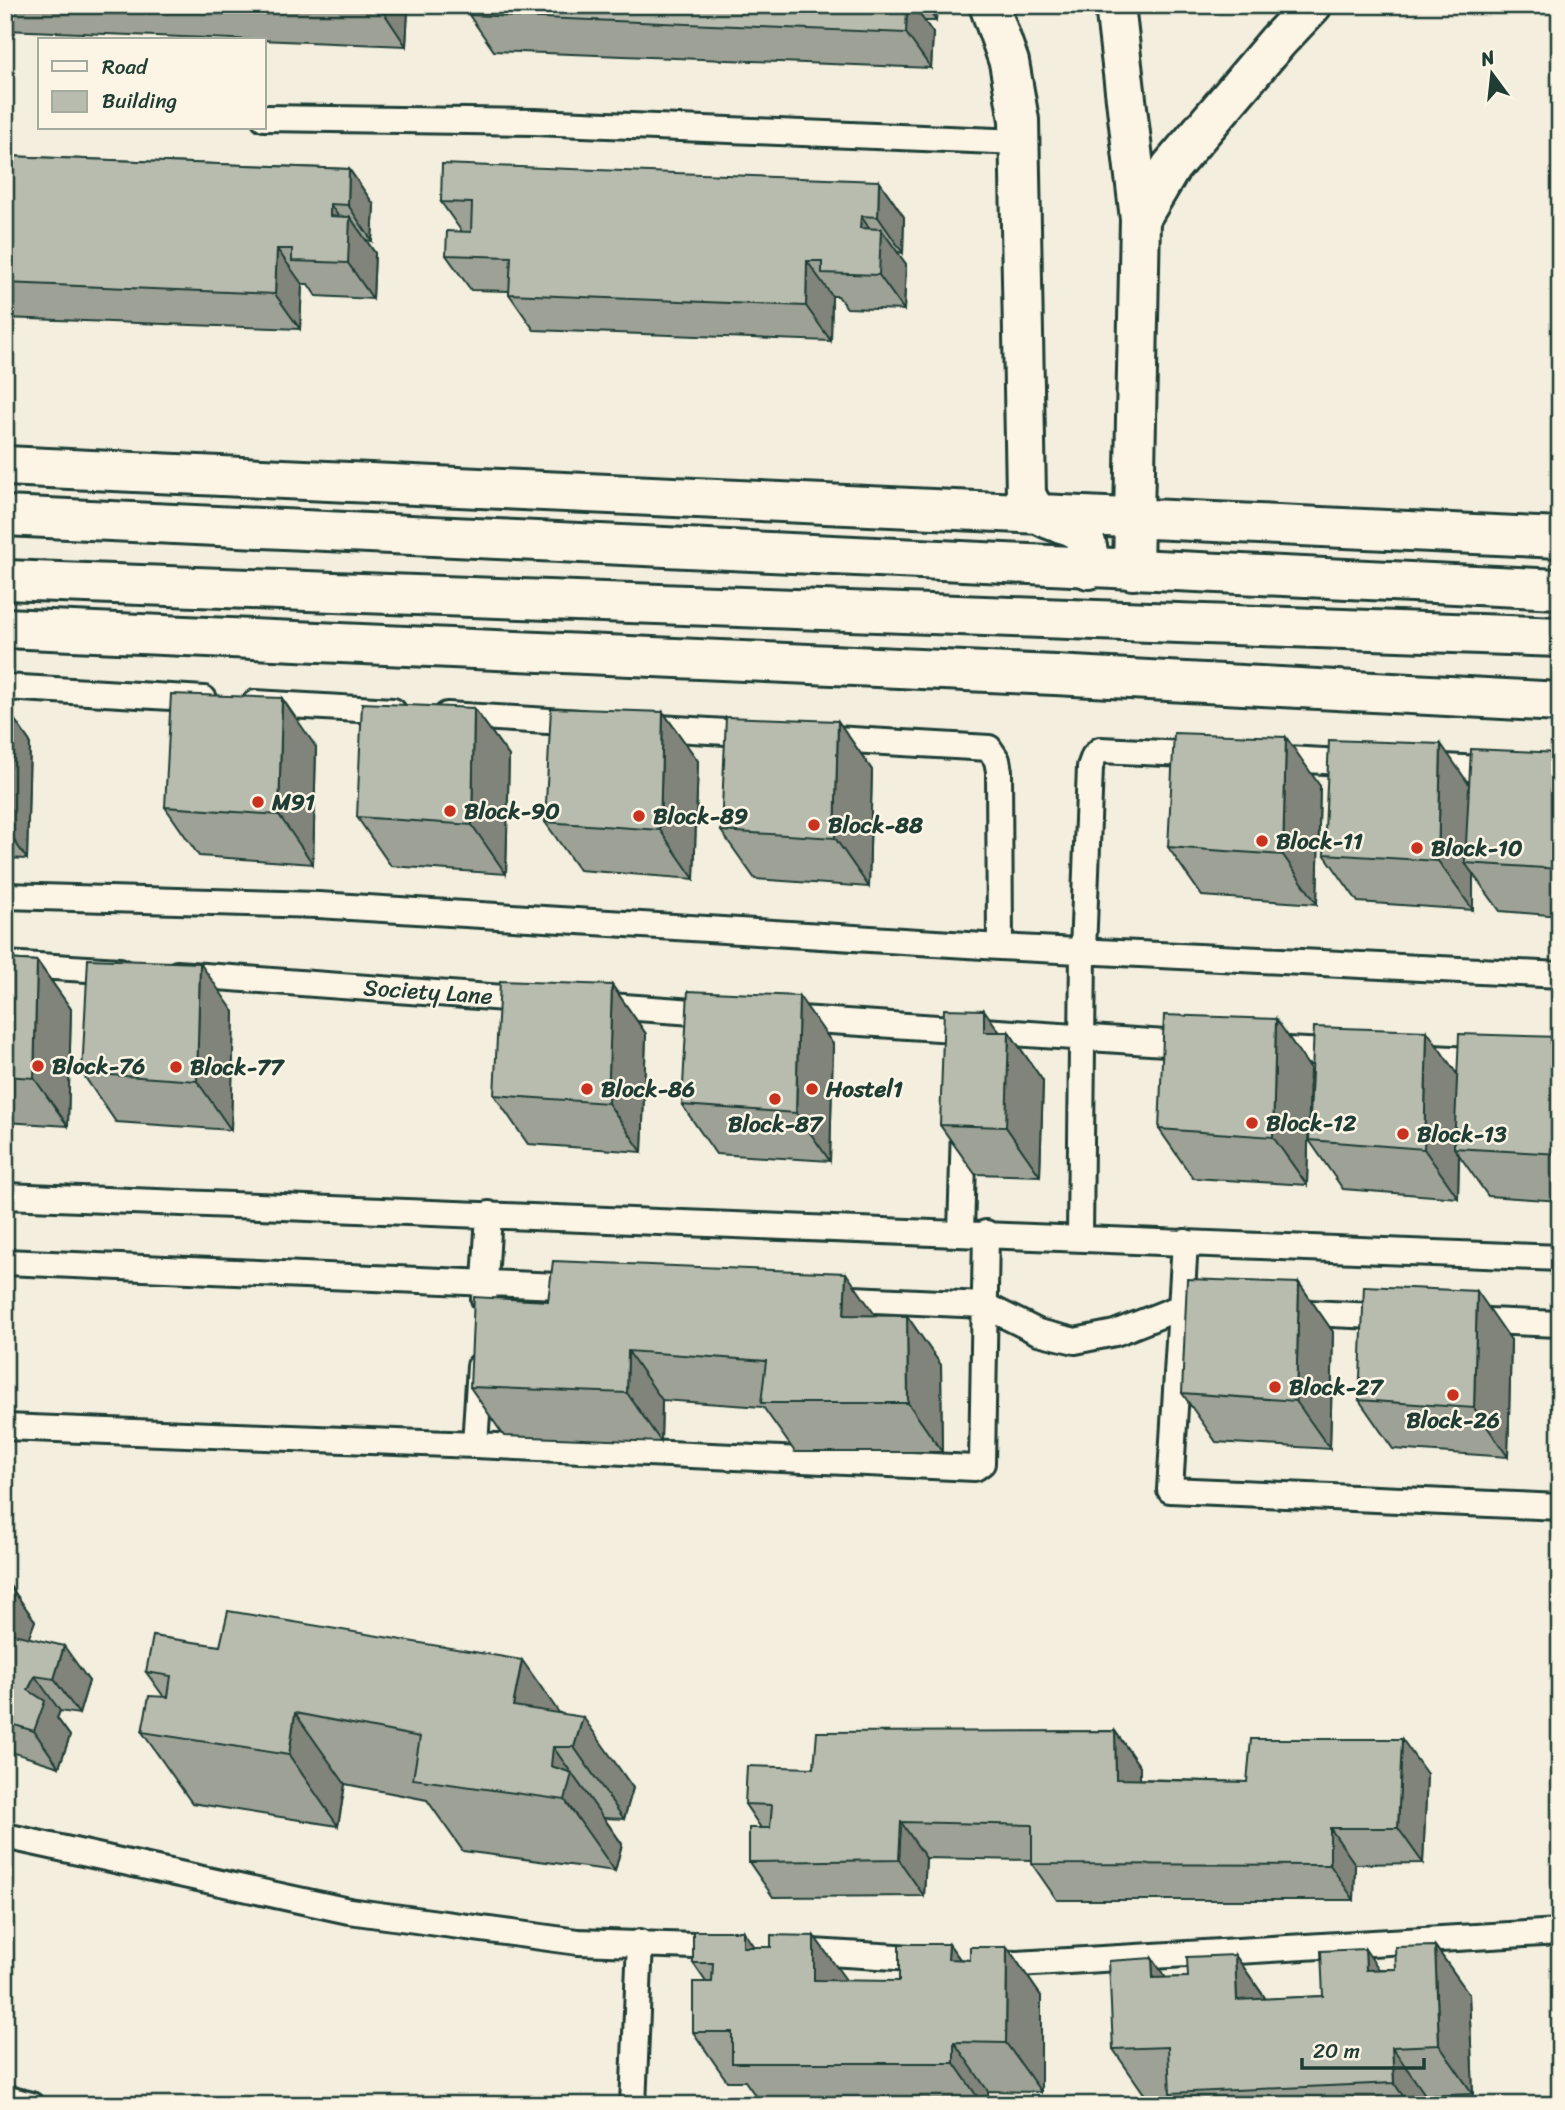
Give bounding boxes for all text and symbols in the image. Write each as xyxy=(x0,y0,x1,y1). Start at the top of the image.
legend xyxy=(38,38,266,130)
north arrow xyxy=(1456,38,1526,108)
text: N xyxy=(1476,40,1499,76)
text: Road xyxy=(102,48,149,86)
text: Building xyxy=(102,82,178,120)
place label: M91 xyxy=(271,782,315,823)
place label: Block-90 xyxy=(464,791,560,832)
marker: M91 xyxy=(250,794,266,810)
place label: Block-89 xyxy=(653,796,748,837)
marker: Block-90 xyxy=(442,803,458,819)
place label: Block-88 xyxy=(828,805,923,846)
marker: Block-89 xyxy=(631,808,647,824)
marker: Block-88 xyxy=(806,817,822,833)
place label: Block-11 xyxy=(1276,821,1363,862)
place label: Block-10 xyxy=(1431,828,1523,869)
marker: Block-11 xyxy=(1254,833,1270,849)
marker: Block-10 xyxy=(1409,840,1425,856)
street label: Society Lane xyxy=(362,967,494,1017)
place label: Block-76 xyxy=(52,1046,145,1087)
place label: Block-77 xyxy=(190,1047,285,1088)
marker: Block-76 xyxy=(30,1058,46,1074)
marker: Block-77 xyxy=(168,1059,184,1075)
place label: Block-86 xyxy=(601,1069,695,1110)
place label: Hostel1 xyxy=(825,1069,903,1110)
marker: Block-86 xyxy=(579,1081,595,1097)
marker: Hostel1 xyxy=(804,1081,820,1097)
marker: Block-87 xyxy=(767,1091,783,1107)
place label: Block-12 xyxy=(1266,1103,1357,1144)
place label: Block-87 xyxy=(728,1104,824,1145)
place label: Block-13 xyxy=(1417,1114,1507,1155)
marker: Block-12 xyxy=(1244,1115,1260,1131)
marker: Block-13 xyxy=(1395,1126,1411,1142)
place label: Block-27 xyxy=(1289,1367,1384,1408)
marker: Block-27 xyxy=(1267,1379,1283,1395)
marker: Block-26 xyxy=(1445,1387,1461,1403)
place label: Block-26 xyxy=(1406,1400,1500,1441)
scale bar xyxy=(1302,2026,1425,2070)
text: 20 m xyxy=(1313,2032,1360,2070)

